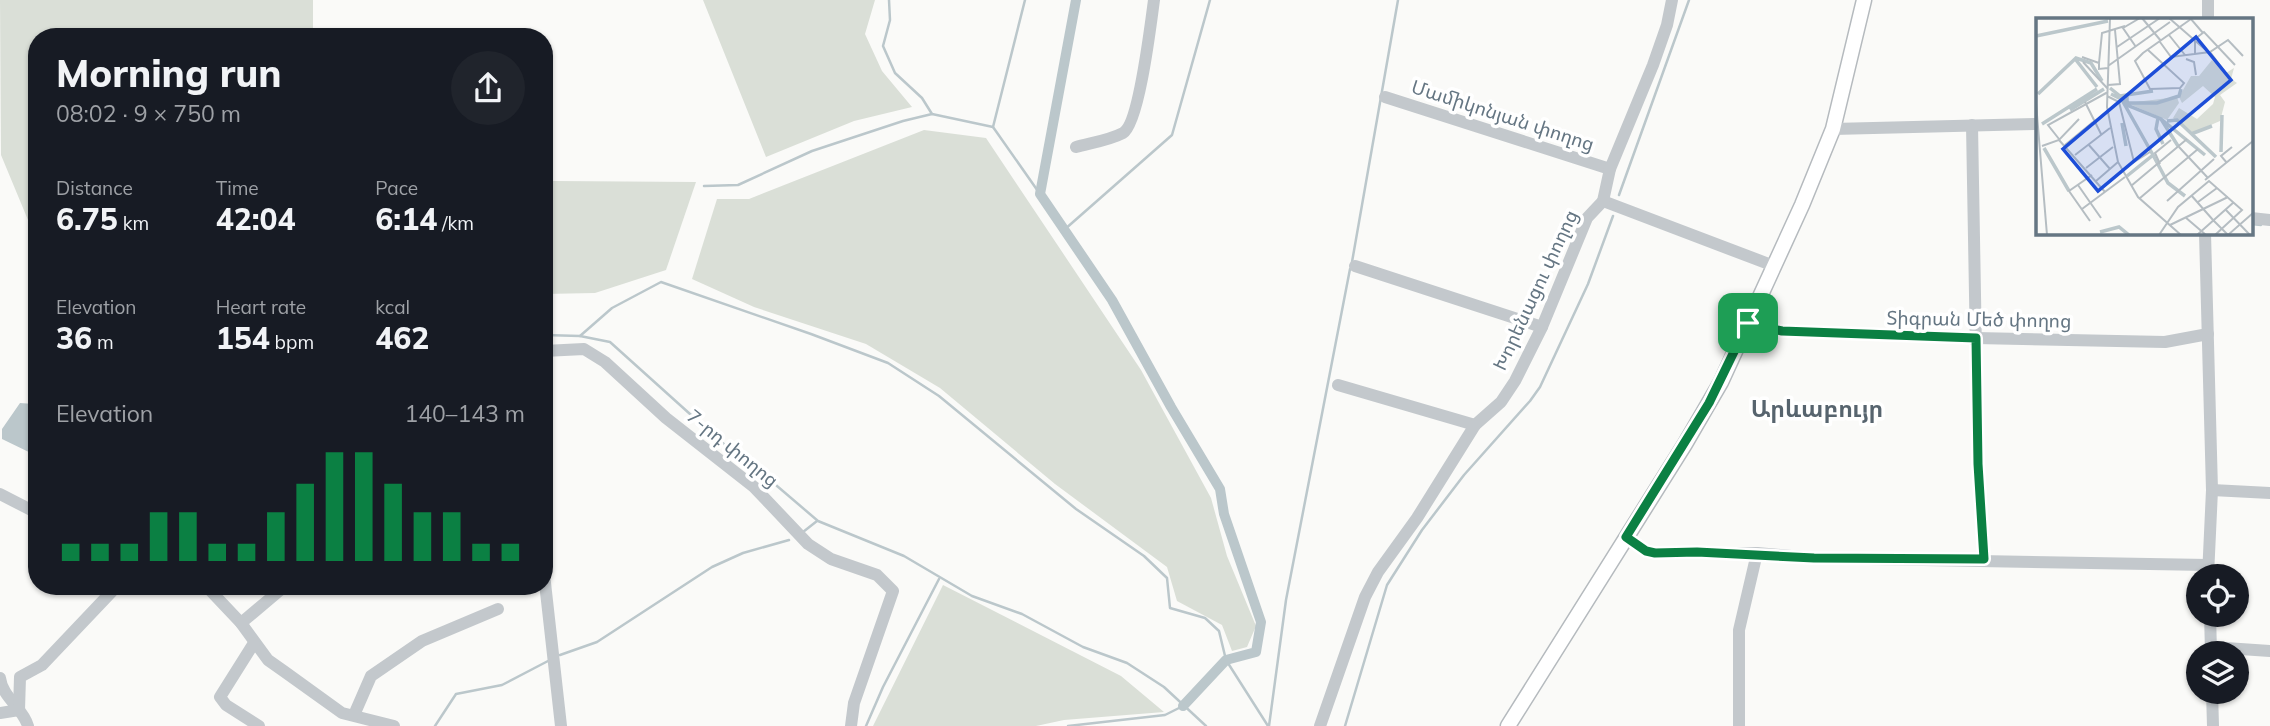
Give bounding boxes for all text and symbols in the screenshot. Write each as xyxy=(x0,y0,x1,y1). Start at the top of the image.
inset map xyxy=(2036,18,2252,234)
text: Morning run xyxy=(56,49,282,97)
button: share xyxy=(451,51,525,125)
street label: Մամիկոնյան փողոց xyxy=(1409,74,1597,156)
text: 08:02 · 9 × 750 m xyxy=(56,99,241,128)
text: Distance xyxy=(56,176,133,200)
text: Time xyxy=(216,176,259,200)
text: Pace xyxy=(375,176,418,200)
text: 6.75 xyxy=(56,200,118,238)
text: 42:04 xyxy=(216,200,295,238)
text: 6:14 xyxy=(375,200,437,238)
street label: Խորենացու փողոց xyxy=(1487,206,1583,374)
text: km xyxy=(118,211,149,235)
text: /km xyxy=(437,211,474,235)
pin xyxy=(1718,293,1778,353)
text: Elevation xyxy=(56,295,136,319)
text: Heart rate xyxy=(216,295,306,319)
text: kcal xyxy=(375,295,410,319)
icon: arrive xyxy=(1729,304,1767,342)
street label: Տիգրան Մեծ փողոց xyxy=(1886,305,2072,333)
text: 36 xyxy=(56,319,92,357)
text: 154 xyxy=(216,319,270,357)
text: 462 xyxy=(375,319,429,357)
text: m xyxy=(92,330,114,354)
text: bpm xyxy=(270,330,314,354)
district label: Արևաբույր xyxy=(1751,394,1883,423)
text: Elevation xyxy=(56,399,153,428)
text: 140–143 m xyxy=(404,399,525,428)
street label: 7-րդ փողոց xyxy=(682,404,784,492)
map controls xyxy=(2186,564,2249,704)
button: locate xyxy=(2186,564,2249,627)
button: layers xyxy=(2186,641,2249,704)

